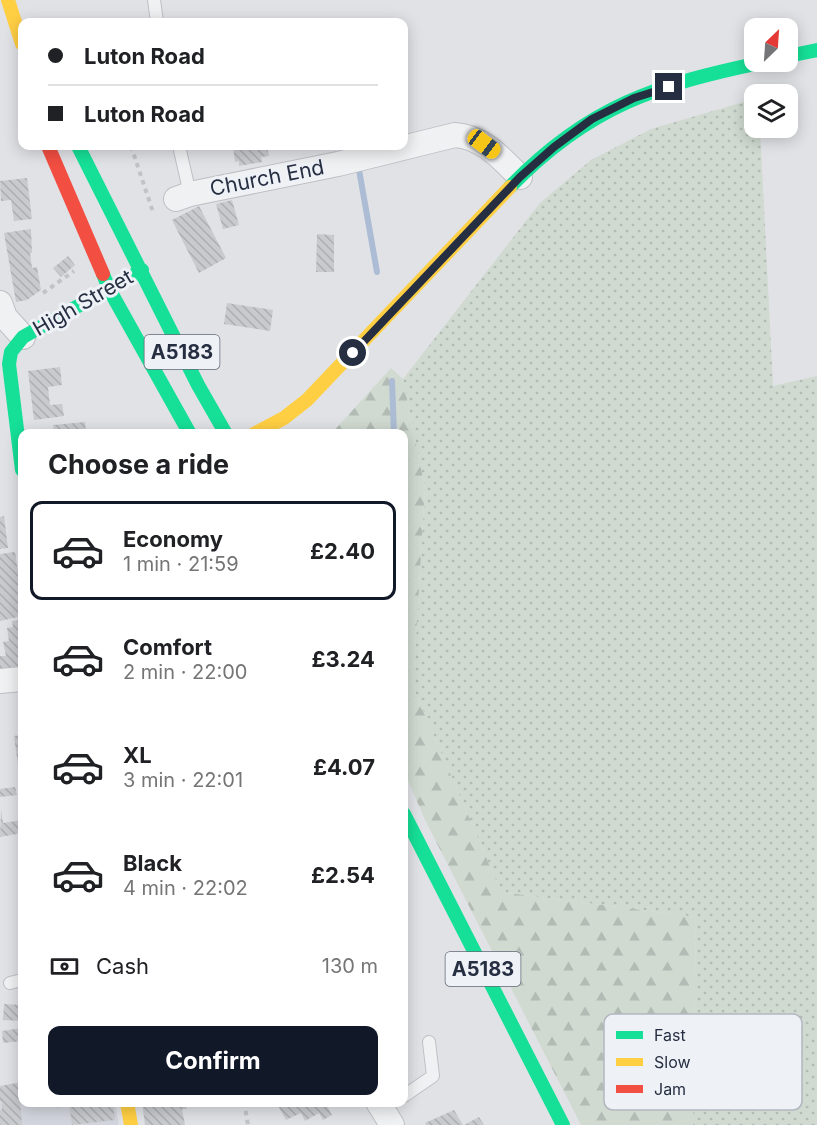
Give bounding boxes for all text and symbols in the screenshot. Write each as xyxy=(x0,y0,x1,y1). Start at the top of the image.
north arrow xyxy=(744,18,798,72)
map controls xyxy=(744,18,798,138)
text: Luton Road xyxy=(84,43,205,69)
route end xyxy=(655,73,682,100)
button: layers xyxy=(744,84,798,138)
text: Luton Road xyxy=(84,101,205,127)
car xyxy=(464,126,504,162)
street label: Church End xyxy=(208,154,326,201)
street label: High Street xyxy=(28,264,137,341)
road number: A5183 xyxy=(144,335,219,369)
route start xyxy=(339,339,366,366)
text: Choose a ride xyxy=(48,448,229,481)
icon: car xyxy=(51,524,105,578)
text: Economy xyxy=(123,526,223,552)
text: £2.40 xyxy=(310,538,375,564)
text: 1 min · 21:59 xyxy=(123,552,239,576)
icon: car xyxy=(51,632,105,686)
text: Comfort xyxy=(123,634,212,660)
text: £3.24 xyxy=(311,646,375,672)
text: 2 min · 22:00 xyxy=(123,660,247,684)
icon: car xyxy=(51,740,105,794)
text: XL xyxy=(123,742,152,768)
text: £4.07 xyxy=(313,754,375,780)
text: 3 min · 22:01 xyxy=(123,768,243,792)
icon: car xyxy=(51,848,105,902)
text: Black xyxy=(123,850,182,876)
text: £2.54 xyxy=(311,862,375,888)
text: 4 min · 22:02 xyxy=(123,876,248,900)
icon: cash xyxy=(48,950,81,983)
road number: A5183 xyxy=(446,952,520,986)
text: Cash xyxy=(96,953,149,979)
text: 130 m xyxy=(322,954,378,978)
legend xyxy=(604,1014,802,1110)
text: Fast xyxy=(654,1025,686,1045)
button: Confirm xyxy=(48,1026,378,1095)
text: Slow xyxy=(654,1052,691,1072)
text: Jam xyxy=(654,1079,686,1099)

